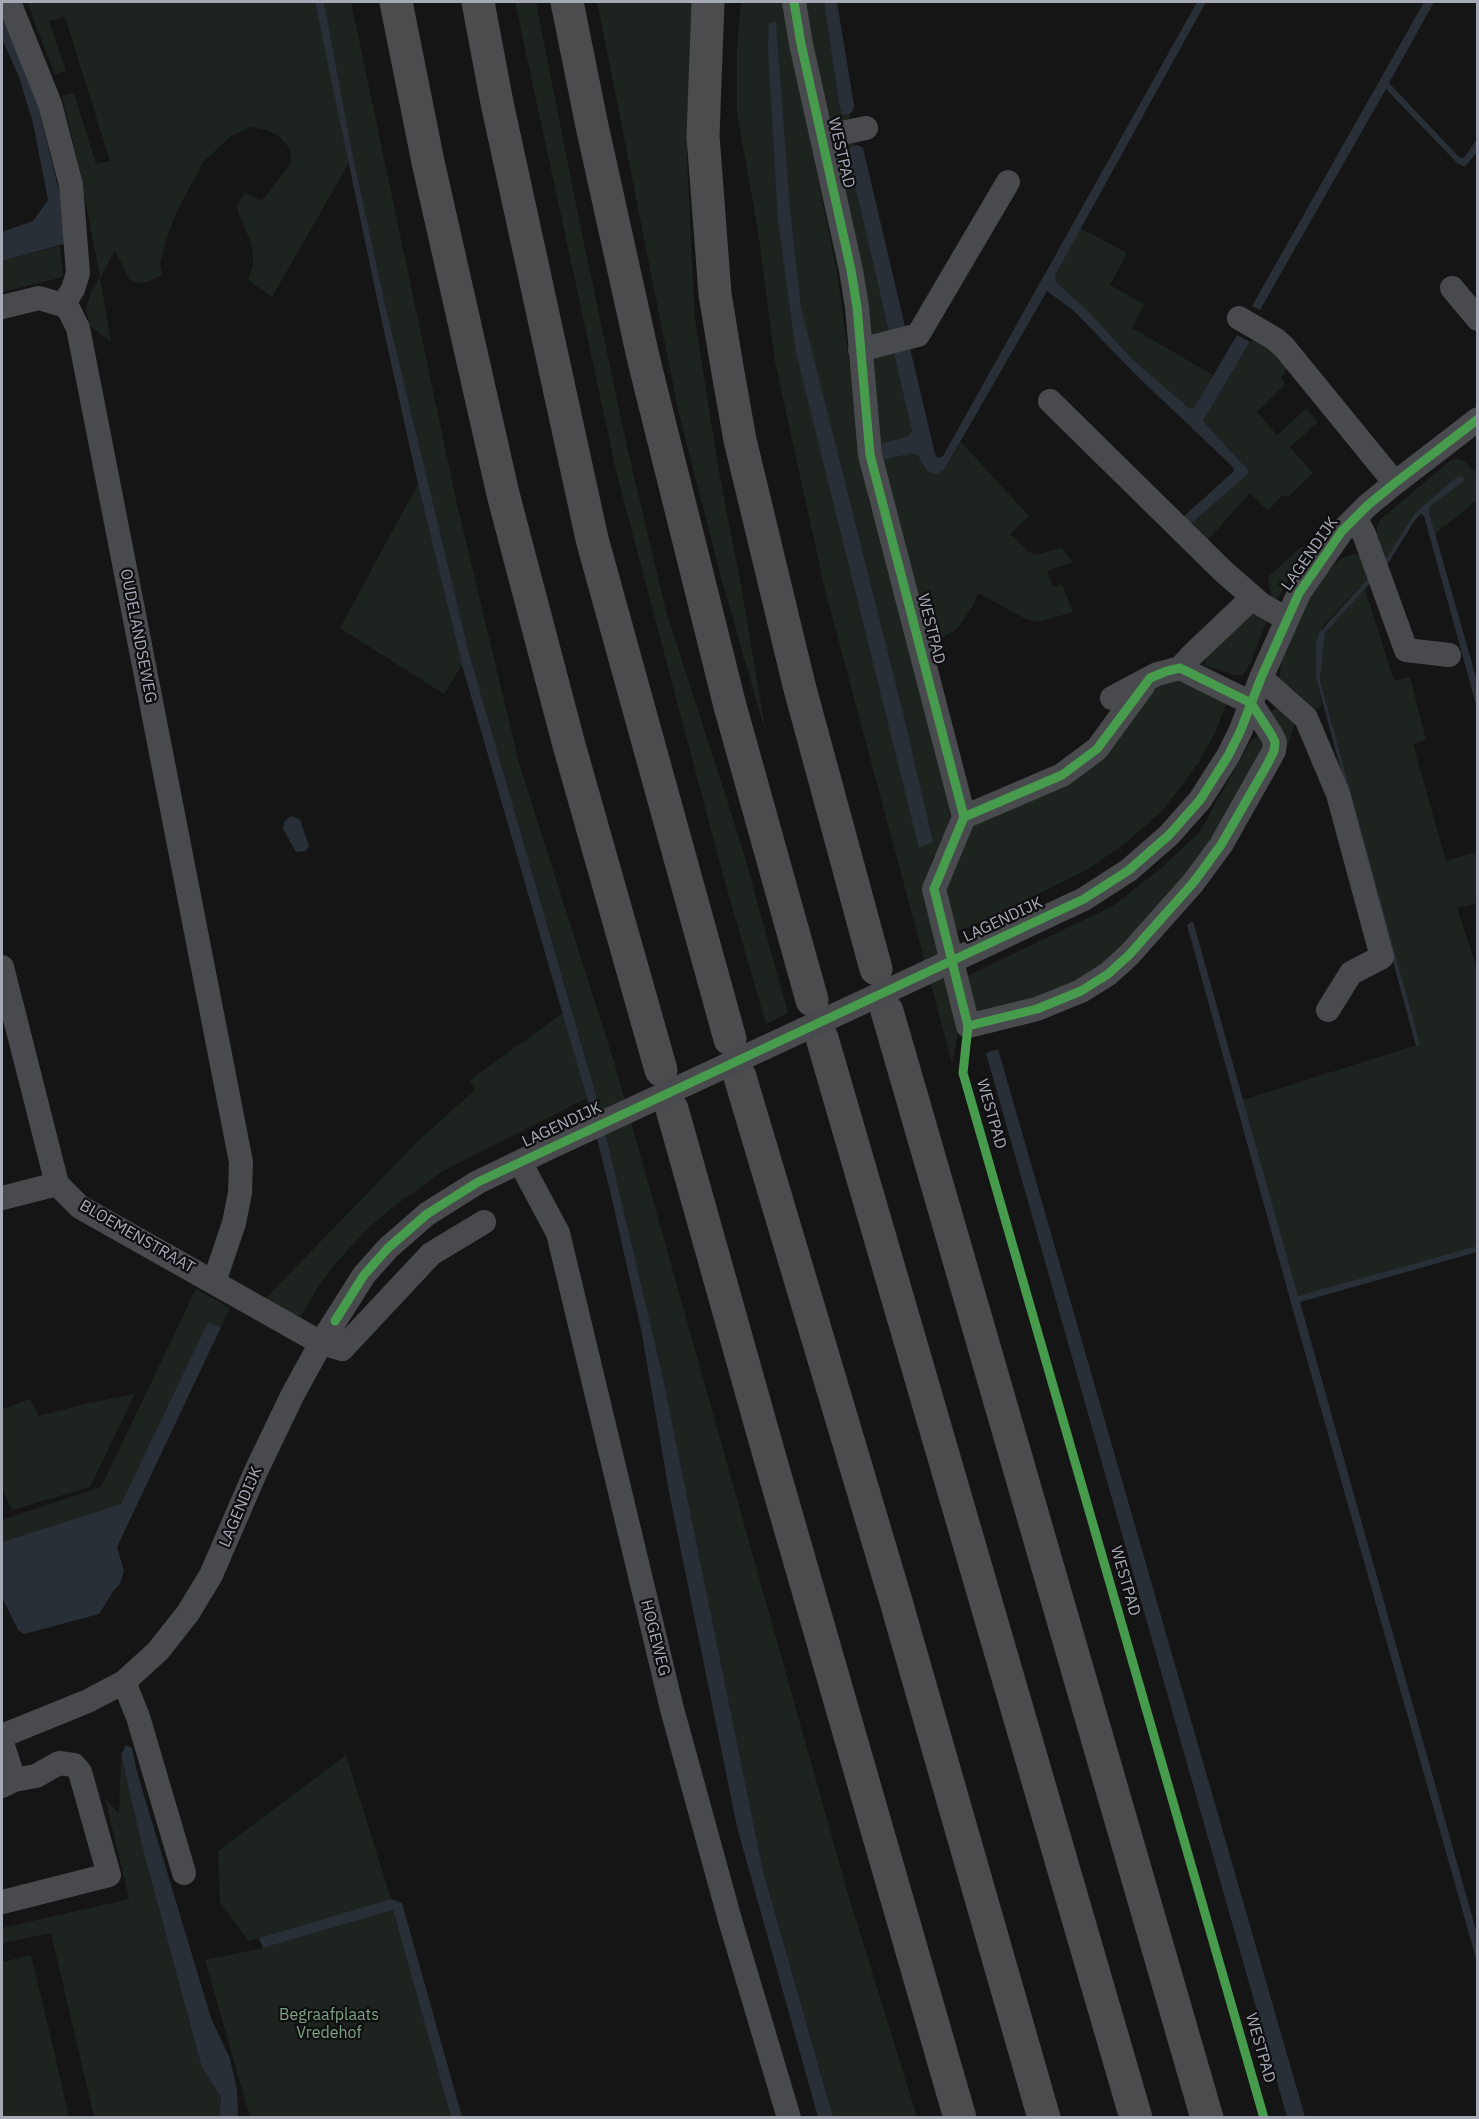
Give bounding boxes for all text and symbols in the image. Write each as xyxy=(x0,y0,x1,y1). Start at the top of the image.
street label: WESTPAD xyxy=(824,116,858,190)
street label: LAGENDIJK xyxy=(1278,513,1342,595)
street label: OUDELANDSEWEG xyxy=(116,567,160,705)
street label: WESTPAD xyxy=(913,592,949,666)
street label: LAGENDIJK xyxy=(960,893,1046,947)
street label: WESTPAD xyxy=(972,1077,1010,1151)
street label: LAGENDIJK xyxy=(519,1098,605,1152)
street label: BLOEMENSTRAAT xyxy=(76,1196,198,1278)
street label: LAGENDIJK xyxy=(215,1464,267,1550)
street label: WESTPAD xyxy=(1106,1544,1144,1618)
street label: HOGEWEG xyxy=(636,1598,674,1678)
park label: Begraafplaats Vredehof xyxy=(279,2005,379,2043)
street label: WESTPAD xyxy=(1241,2011,1279,2085)

